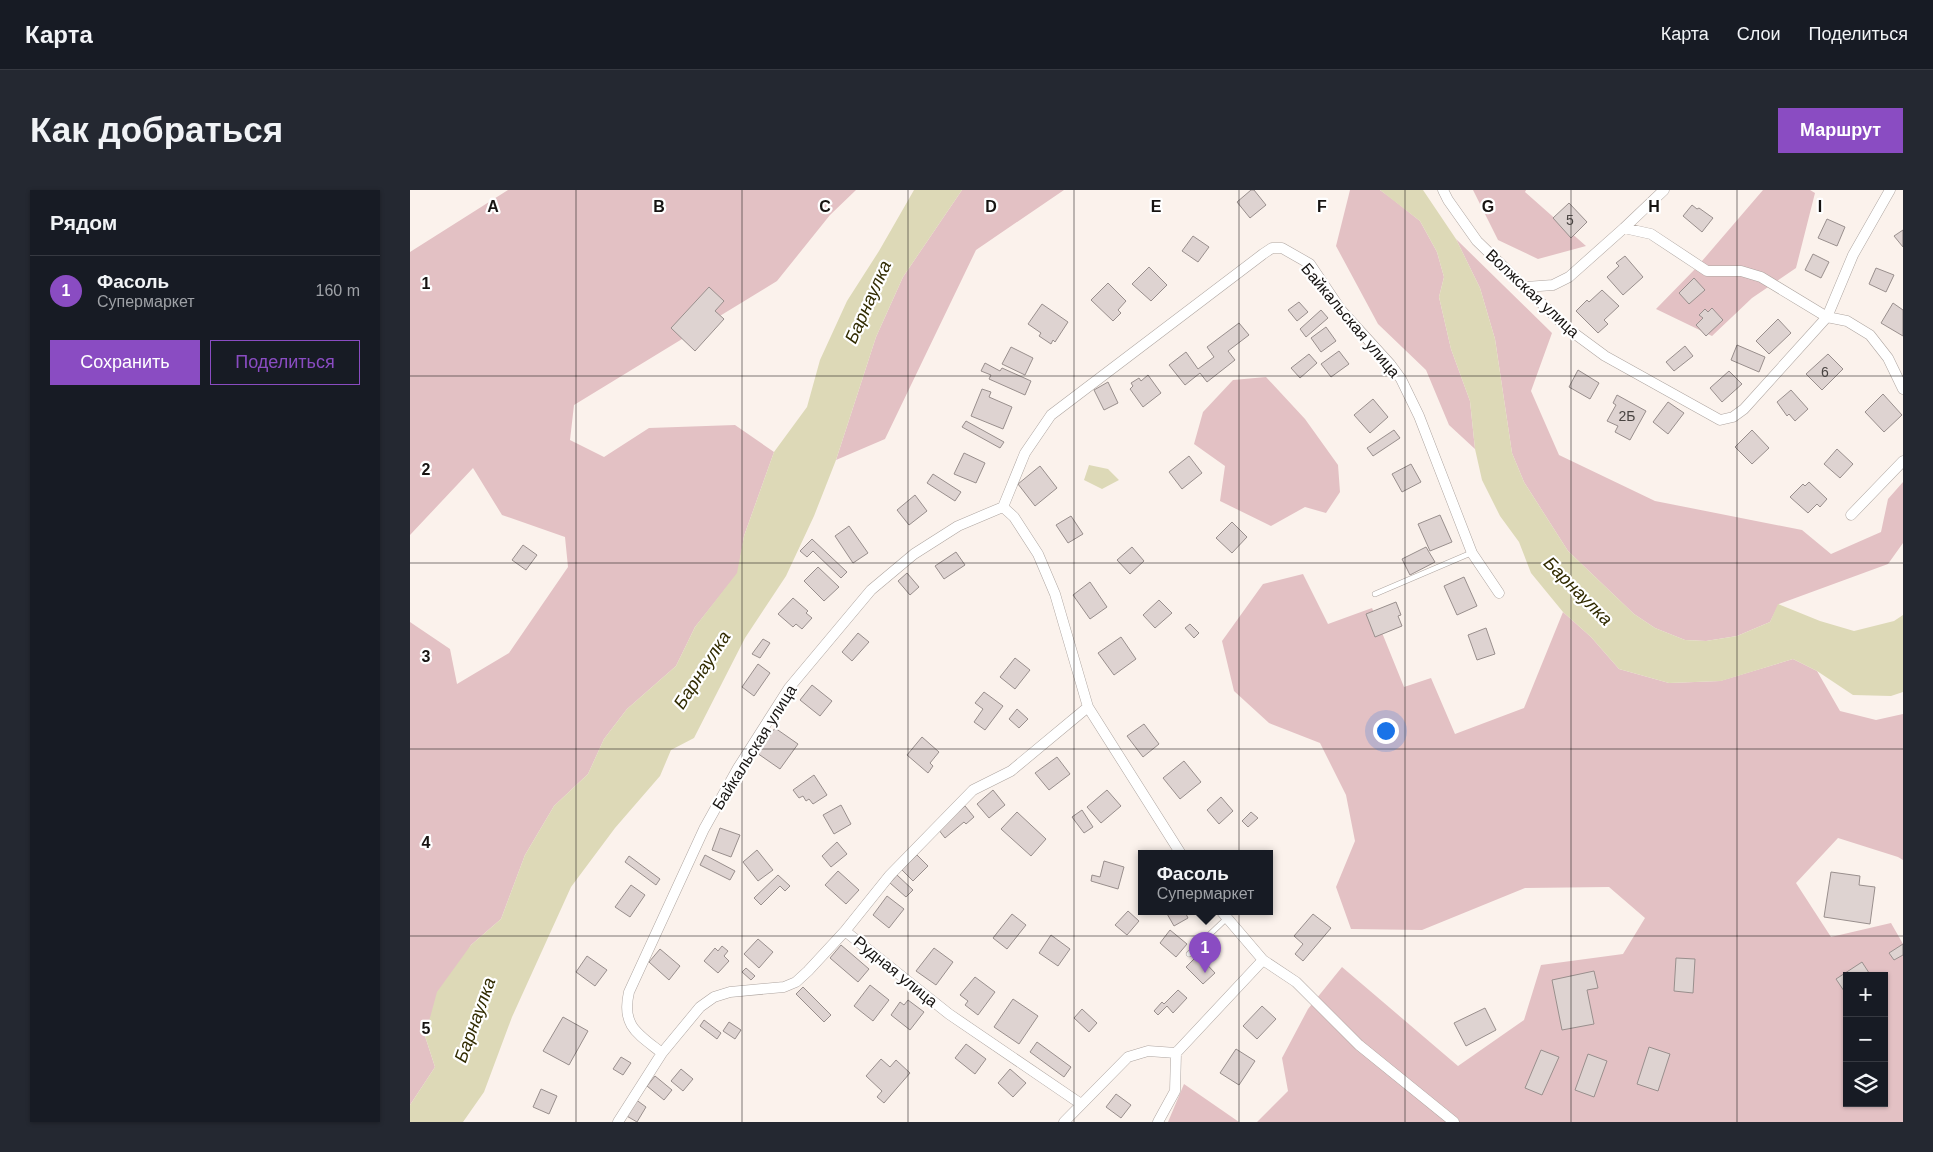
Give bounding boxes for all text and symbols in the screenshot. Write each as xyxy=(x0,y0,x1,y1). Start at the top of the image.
text: Карта xyxy=(25,21,93,48)
text: Карта xyxy=(1661,24,1709,44)
text: Слои xyxy=(1737,24,1781,44)
text: Поделиться xyxy=(1809,24,1908,44)
button: Маршрут xyxy=(1778,108,1903,153)
text: Как добраться xyxy=(30,110,283,149)
text: A xyxy=(487,198,499,215)
text: B xyxy=(653,198,665,215)
text: C xyxy=(819,198,831,215)
text: D xyxy=(985,198,997,215)
text: E xyxy=(1151,198,1162,215)
text: F xyxy=(1317,198,1327,215)
text: G xyxy=(1482,198,1494,215)
text: H xyxy=(1648,198,1660,215)
text: I xyxy=(1818,198,1822,215)
text: Рядом xyxy=(50,211,117,234)
house number: 5 xyxy=(1566,212,1574,228)
street label: Волжская улица xyxy=(1483,246,1583,341)
water label: Барнаулка xyxy=(841,258,895,346)
street label: Байкальская улица xyxy=(1298,260,1403,381)
text: Фасоль xyxy=(97,271,169,292)
text: 1 xyxy=(422,275,431,292)
text: 1 xyxy=(62,282,70,299)
text: 160 m xyxy=(316,282,360,299)
text: Супермаркет xyxy=(97,293,195,310)
button: Сохранить xyxy=(50,340,200,385)
button: Поделиться xyxy=(210,340,360,385)
house number: 6 xyxy=(1821,364,1829,380)
house number: 2Б xyxy=(1619,408,1635,424)
text: 2 xyxy=(422,461,431,478)
water label: Барнаулка xyxy=(1540,553,1616,629)
water label: Барнаулка xyxy=(670,627,734,713)
text: 3 xyxy=(422,648,431,665)
street label: Байкальская улица xyxy=(709,682,800,813)
your location xyxy=(1373,718,1399,744)
text: 4 xyxy=(422,834,431,851)
popup xyxy=(1138,850,1273,915)
text: Фасоль xyxy=(1157,863,1229,884)
text: Супермаркет xyxy=(1157,885,1254,902)
pin: 1 xyxy=(1189,932,1221,973)
street label: Рудная улица xyxy=(851,933,941,1010)
map controls xyxy=(1843,972,1888,1107)
button: + xyxy=(1843,972,1888,1017)
water label: Барнаулка xyxy=(450,975,500,1065)
button: − xyxy=(1843,1017,1888,1062)
text: 5 xyxy=(422,1020,431,1037)
button: layers xyxy=(1843,1062,1888,1107)

